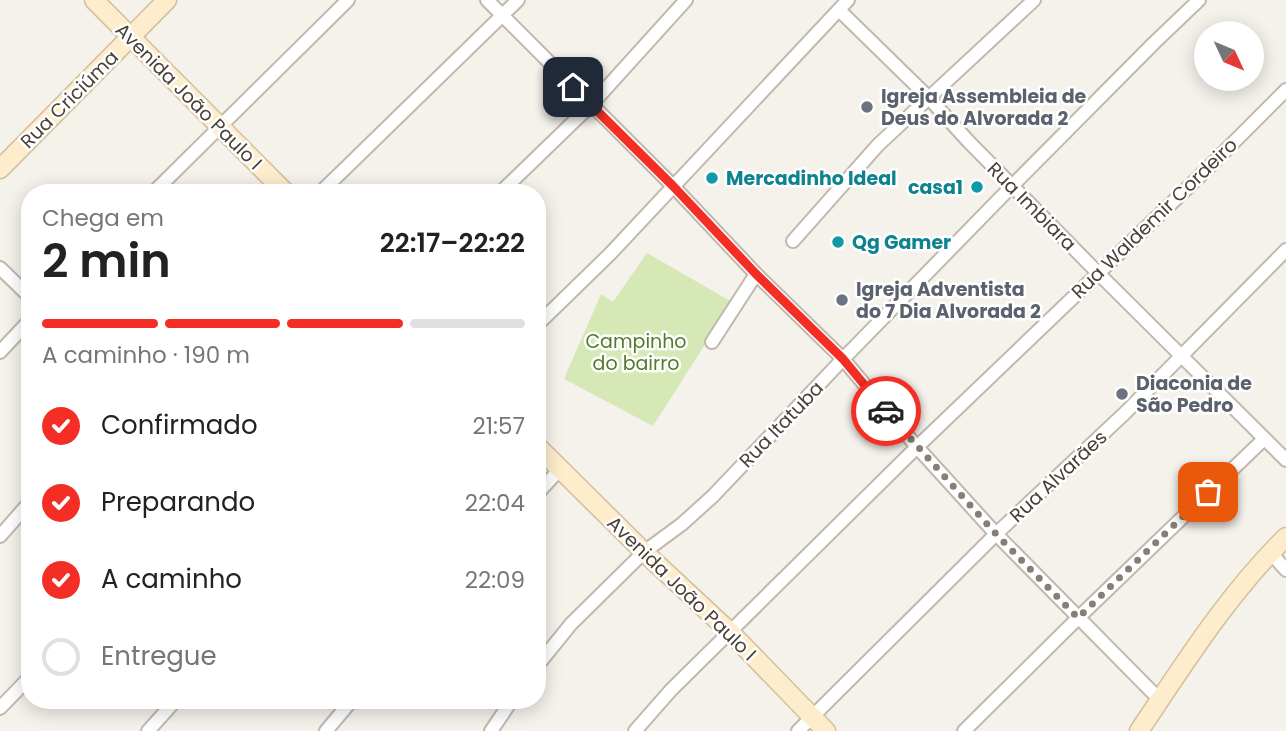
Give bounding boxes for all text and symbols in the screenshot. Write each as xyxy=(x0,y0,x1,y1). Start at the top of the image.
street label: Avenida João Paulo I xyxy=(109,17,268,176)
north arrow xyxy=(1194,21,1264,91)
map controls xyxy=(1194,21,1264,91)
street label: Rua Criciúma xyxy=(14,44,124,154)
pin xyxy=(543,57,603,117)
icon: home xyxy=(554,68,592,106)
place label: Igreja Assembleia de Deus do Alvorada 2 xyxy=(881,83,1087,132)
marker: Igreja Assembleia de Deus do Alvorada 2 xyxy=(859,99,875,115)
street label: Rua Waldemir Cordeiro xyxy=(1065,132,1243,305)
street label: Rua Imbiara xyxy=(981,156,1082,257)
place label: Mercadinho Ideal xyxy=(726,165,897,192)
marker: Mercadinho Ideal xyxy=(704,170,720,186)
place label: casa1 xyxy=(908,174,963,201)
marker: casa1 xyxy=(969,179,985,195)
text: Chega em xyxy=(42,202,164,234)
text: 22:17–22:22 xyxy=(380,225,525,261)
text: 2 min xyxy=(42,229,171,293)
place label: Qg Gamer xyxy=(852,229,951,256)
marker: Qg Gamer xyxy=(830,234,846,250)
place label: Igreja Adventista do 7 Dia Alvorada 2 xyxy=(856,276,1041,325)
marker: Igreja Adventista do 7 Dia Alvorada 2 xyxy=(834,292,850,308)
park label: Campinho do bairro xyxy=(585,328,687,377)
text: A caminho · 190 m xyxy=(42,339,250,371)
place label: Diaconia de São Pedro xyxy=(1136,370,1252,419)
street label: Rua Itatuba xyxy=(733,375,830,474)
courier xyxy=(851,376,921,446)
marker: Diaconia de São Pedro xyxy=(1114,386,1130,402)
icon: car xyxy=(867,392,905,430)
icon: check xyxy=(42,407,80,445)
text: Confirmado xyxy=(101,407,258,443)
text: 21:57 xyxy=(473,410,525,442)
street label: Rua Alvarães xyxy=(1004,424,1113,529)
pin xyxy=(1178,462,1238,522)
icon: bag xyxy=(1189,473,1227,511)
icon: check xyxy=(42,484,80,522)
text: Preparando xyxy=(101,484,255,520)
text: 22:04 xyxy=(465,487,525,519)
street label: Avenida João Paulo I xyxy=(601,510,762,667)
icon: check xyxy=(42,561,80,599)
text: A caminho xyxy=(101,561,242,597)
text: 22:09 xyxy=(465,564,525,596)
text: Entregue xyxy=(101,638,217,674)

